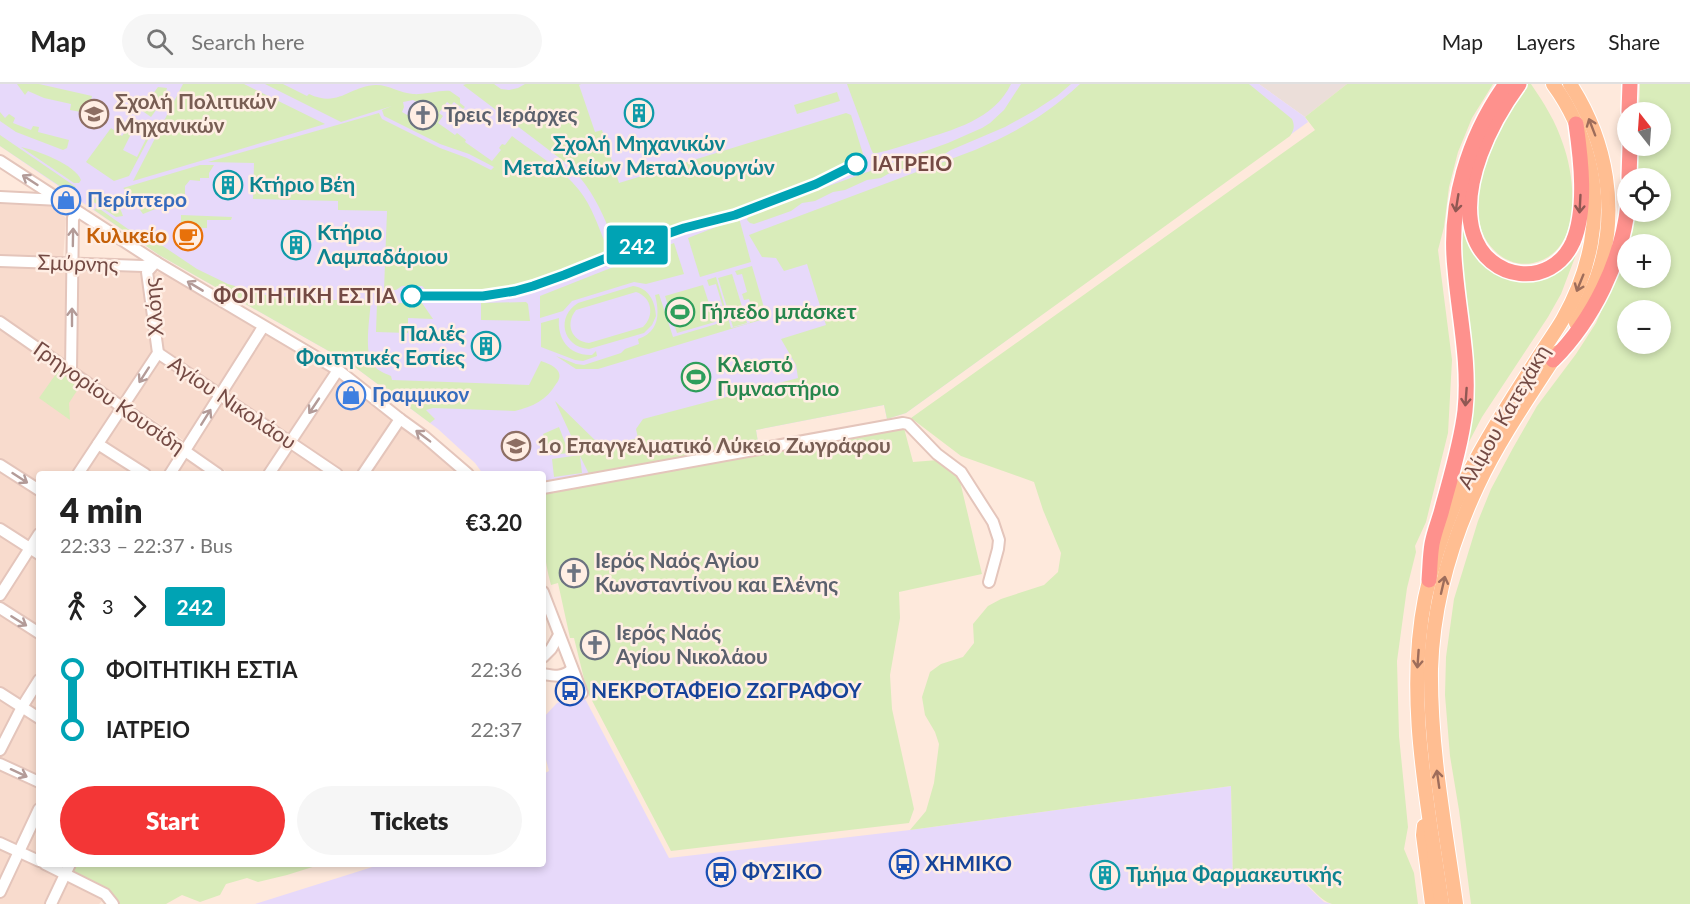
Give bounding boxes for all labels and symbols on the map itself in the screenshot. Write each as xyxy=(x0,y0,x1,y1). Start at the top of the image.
place label: Σχολή Πολιτικών Μηχανικών xyxy=(115,88,277,137)
building icon: Σχολή Μηχανικών Μεταλλείων Μεταλλουργών xyxy=(623,97,655,129)
school or university icon: Σχολή Πολιτικών Μηχανικών xyxy=(78,98,110,130)
church icon: Τρεις Ιεράρχες xyxy=(407,99,439,131)
place label: Τρεις Ιεράρχες xyxy=(444,101,577,126)
north arrow xyxy=(1617,102,1671,156)
one-way arrow xyxy=(1586,118,1597,137)
place label: Σχολή Μηχανικών Μεταλλείων Μεταλλουργών xyxy=(503,130,775,179)
place label: ΙΑΤΡΕΙΟ xyxy=(872,150,952,175)
marker: ΙΑΤΡΕΙΟ xyxy=(845,153,867,175)
building icon: Κτήριο Βέη xyxy=(212,169,244,201)
place label: Κτήριο Βέη xyxy=(249,171,355,196)
one-way arrow xyxy=(22,174,39,187)
shop icon: Περίπτερο xyxy=(50,184,82,216)
place label: Περίπτερο xyxy=(87,186,187,211)
one-way arrow xyxy=(1451,193,1462,213)
one-way arrow xyxy=(1574,193,1585,213)
place label: Κτήριο Λαμπαδάριου xyxy=(316,219,448,268)
cafe icon: Κυλικείο xyxy=(172,220,204,252)
place label: Κυλικείο xyxy=(86,222,167,247)
line badge: 242 xyxy=(602,226,672,264)
one-way arrow xyxy=(67,227,79,247)
building icon: Κτήριο Λαμπαδάριου xyxy=(280,229,312,261)
street label: Σμύρνης xyxy=(37,249,119,276)
one-way arrow xyxy=(1573,273,1584,292)
street label: Χλόης xyxy=(137,277,168,337)
one-way arrow xyxy=(187,279,204,291)
place label: ΦΟΙΤΗΤΙΚΗ ΕΣΤΙΑ xyxy=(213,282,396,307)
marker: ΦΟΙΤΗΤΙΚΗ ΕΣΤΙΑ xyxy=(401,285,423,307)
sports icon: Γήπεδο μπάσκετ xyxy=(664,296,696,328)
place label: Γήπεδο μπάσκετ xyxy=(701,298,857,323)
one-way arrow xyxy=(66,308,78,328)
place label: Παλιές Φοιτητικές Εστίες xyxy=(296,320,465,369)
building icon: Παλιές Φοιτητικές Εστίες xyxy=(470,330,502,362)
street label: Γρηγορίου Κουσίδη xyxy=(29,335,190,458)
street label: Αλίμου Κατεχάκη xyxy=(1451,340,1554,493)
street label: Αγίου Νικολάου xyxy=(164,350,302,454)
place label: Κλειστό Γυμναστήριο xyxy=(717,351,839,400)
sports icon: Κλειστό Γυμναστήριο xyxy=(680,361,712,393)
one-way arrow xyxy=(137,366,150,383)
shop icon: Γραμμικον xyxy=(335,379,367,411)
place label: Γραμμικον xyxy=(372,381,469,406)
one-way arrow xyxy=(1460,387,1471,407)
one-way arrow xyxy=(308,397,320,414)
one-way arrow xyxy=(200,409,212,425)
one-way arrow xyxy=(416,430,432,442)
school or university icon: 1ο Επαγγελματικό Λύκειο Ζωγράφου xyxy=(500,430,532,462)
place label: 1ο Επαγγελματικό Λύκειο Ζωγράφου xyxy=(537,432,891,457)
one-way arrow xyxy=(11,471,28,484)
place label: Ιερός Ναός Αγίου Κωνσταντίνου και Ελένης xyxy=(595,547,838,596)
church icon: Ιερός Ναός Αγίου Κωνσταντίνου και Ελένης xyxy=(558,557,590,589)
one-way arrow xyxy=(1437,576,1449,595)
one-way arrow xyxy=(10,616,27,628)
place label: Ιερός Ναός Αγίου Νικολάου xyxy=(615,619,768,668)
church icon: Ιερός Ναός Αγίου Νικολάου xyxy=(579,629,611,661)
one-way arrow xyxy=(1412,648,1423,668)
bus stop icon: ΝΕΚΡΟΤΑΦΕΙΟ ΖΩΓΡΑΦΟΥ xyxy=(554,675,586,707)
place label: ΝΕΚΡΟΤΑΦΕΙΟ ΖΩΓΡΑΦΟΥ xyxy=(591,677,862,702)
one-way arrow xyxy=(10,768,28,780)
one-way arrow xyxy=(1433,769,1444,789)
bus stop icon: ΧΗΜΙΚΟ xyxy=(888,848,920,880)
place label: ΧΗΜΙΚΟ xyxy=(925,850,1012,875)
bus stop icon: ΦΥΣΙΚΟ xyxy=(705,856,737,888)
place label: ΦΥΣΙΚΟ xyxy=(742,858,822,883)
building icon: Τμήμα Φαρμακευτικής xyxy=(1089,859,1121,891)
place label: Τμήμα Φαρμακευτικής xyxy=(1126,861,1342,886)

